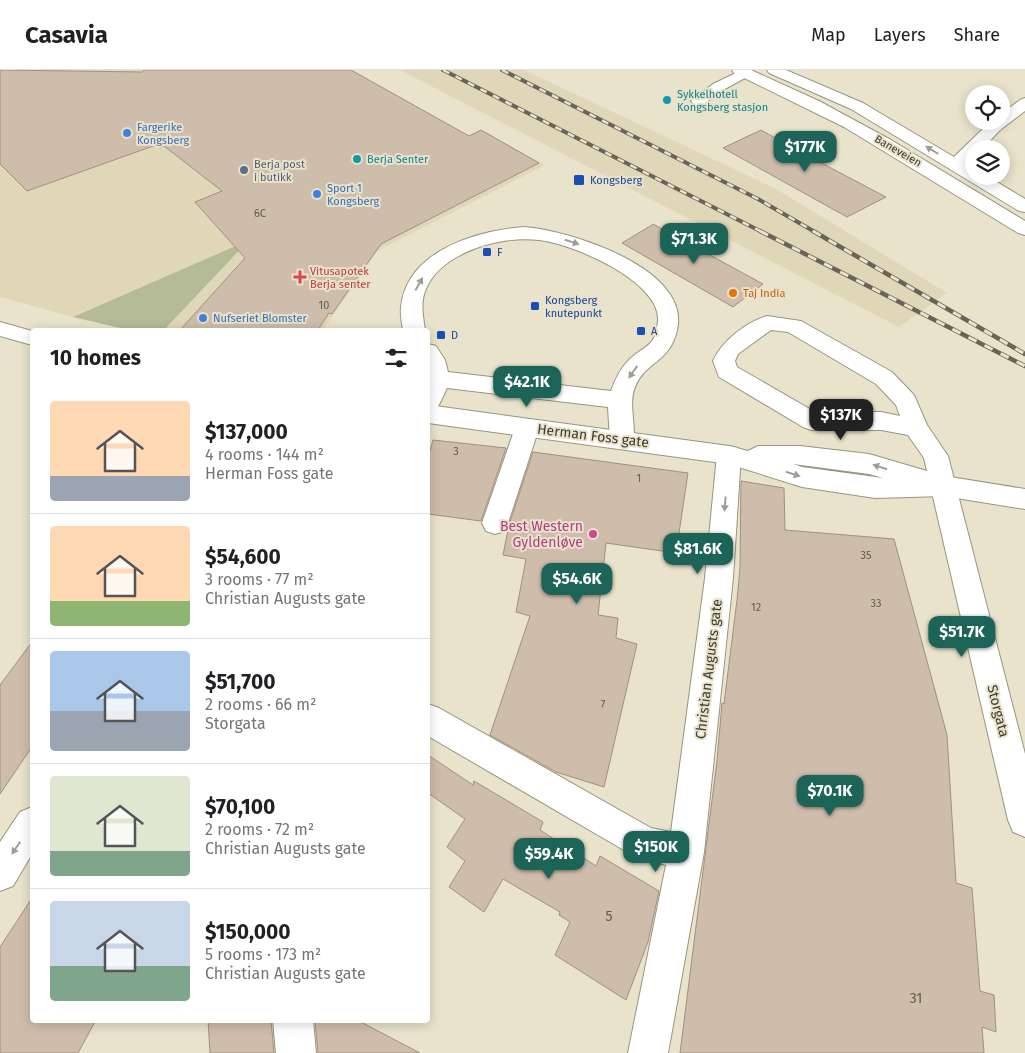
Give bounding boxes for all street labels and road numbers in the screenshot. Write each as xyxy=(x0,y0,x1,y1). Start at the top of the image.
street label: Baneveien xyxy=(872,132,924,170)
street label: Herman Foss gate xyxy=(536,421,650,451)
street label: Christian Augusts gate xyxy=(692,598,726,740)
street label: Storgata xyxy=(983,683,1013,739)

